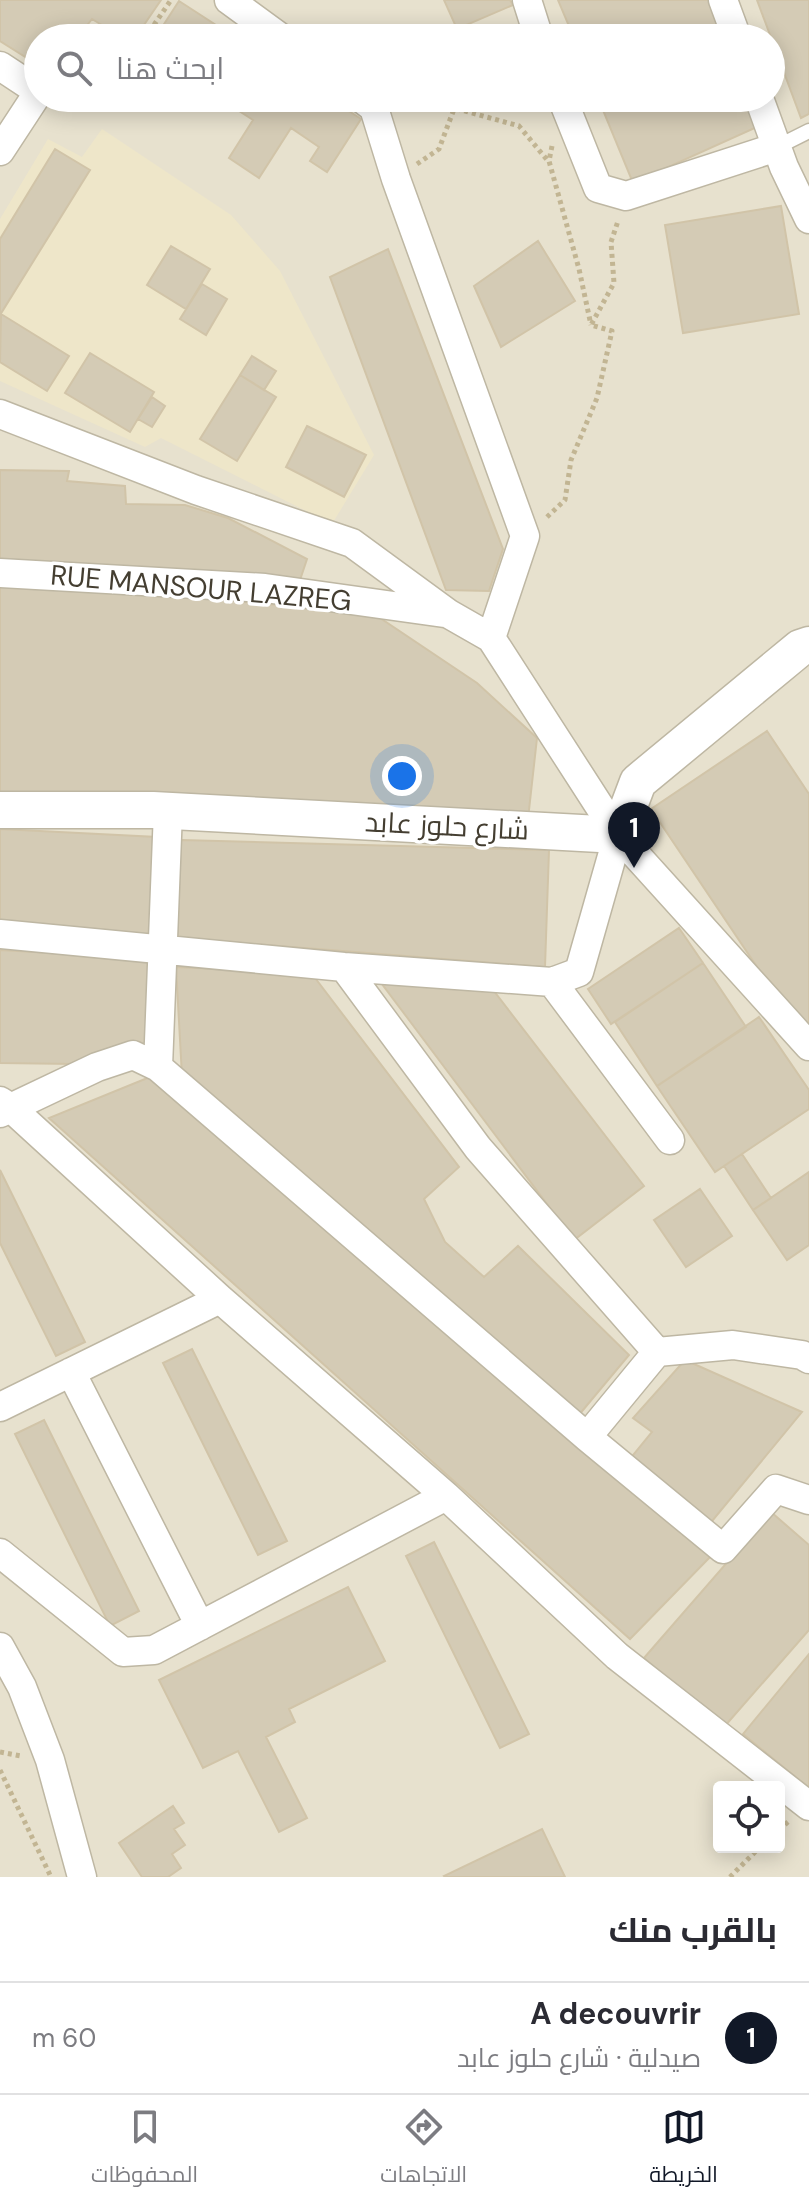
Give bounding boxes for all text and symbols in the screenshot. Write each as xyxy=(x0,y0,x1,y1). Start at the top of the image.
search box xyxy=(24,24,785,112)
icon: search xyxy=(52,46,96,90)
text: ابحث هنا xyxy=(116,49,224,88)
street label: RUE MANSOUR LAZREG xyxy=(49,556,353,620)
your location xyxy=(382,756,422,796)
pin: 1 xyxy=(608,802,660,868)
street label: شارع حلوز عابد xyxy=(364,803,530,849)
map controls xyxy=(713,1781,785,1853)
button: locate xyxy=(713,1781,785,1853)
text: بالقرب منك xyxy=(609,1908,777,1953)
text: A decouvrir xyxy=(530,1994,701,2033)
text: 60 m xyxy=(32,2021,96,2055)
text: 1 xyxy=(746,2021,756,2055)
text: صيدلية · شارع حلوز عابد xyxy=(457,2041,701,2075)
tab: المحفوظات xyxy=(91,2105,198,2195)
tab: الاتجاهات xyxy=(380,2105,467,2195)
tab: الخريطة xyxy=(649,2105,718,2195)

